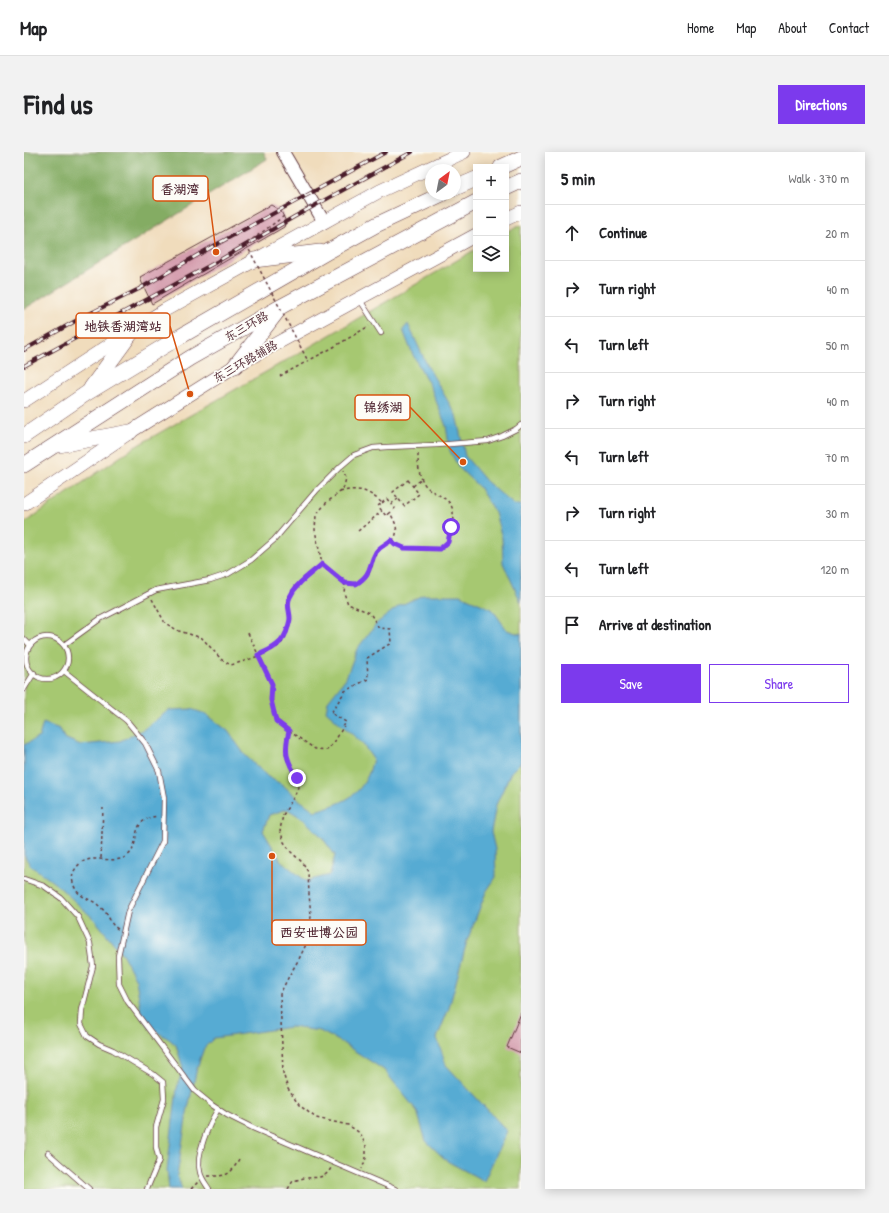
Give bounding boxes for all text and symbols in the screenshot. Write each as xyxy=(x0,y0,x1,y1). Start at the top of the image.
text: Map xyxy=(20,15,47,41)
text: Home xyxy=(687,18,714,37)
text: Map xyxy=(736,18,756,37)
text: About xyxy=(778,18,807,37)
text: Contact xyxy=(829,18,869,37)
text: Find us xyxy=(24,85,93,123)
button: Directions xyxy=(778,85,865,124)
north arrow xyxy=(425,164,461,200)
map controls xyxy=(473,164,509,272)
button: + xyxy=(473,164,509,200)
text: 5 min xyxy=(561,167,595,190)
text: Walk · 370 m xyxy=(789,169,849,187)
callout: 香湖湾 xyxy=(153,176,208,201)
text: 香湖湾 xyxy=(160,180,200,198)
button: − xyxy=(473,200,509,236)
icon: ahead xyxy=(561,222,583,244)
text: Continue xyxy=(599,222,647,243)
text: 20 m xyxy=(825,224,849,242)
button: layers xyxy=(473,236,509,272)
icon: right xyxy=(561,278,583,300)
text: Turn right xyxy=(599,278,655,299)
text: 40 m xyxy=(826,280,849,298)
street label: 东三环路 xyxy=(221,307,271,345)
callout: 地铁香湖湾站 xyxy=(76,313,170,338)
text: 地铁香湖湾站 xyxy=(84,317,162,335)
icon: left xyxy=(561,334,583,356)
text: Turn left xyxy=(599,334,649,355)
street label: 东三环路辅路 xyxy=(210,336,280,386)
text: 50 m xyxy=(826,336,849,354)
icon: right xyxy=(561,390,583,412)
text: Turn right xyxy=(599,390,655,411)
text: 40 m xyxy=(826,392,849,410)
callout: 锦绣湖 xyxy=(355,395,410,420)
text: 锦绣湖 xyxy=(363,398,403,416)
icon: left xyxy=(561,446,583,468)
text: Turn left xyxy=(599,446,649,467)
text: 70 m xyxy=(825,448,849,466)
icon: right xyxy=(561,502,583,524)
text: Turn right xyxy=(599,502,655,523)
text: 30 m xyxy=(826,504,849,522)
route start xyxy=(442,518,460,536)
icon: left xyxy=(561,558,583,580)
text: Turn left xyxy=(599,558,649,579)
text: 120 m xyxy=(821,560,849,578)
icon: arrive xyxy=(561,614,583,636)
text: Arrive at destination xyxy=(599,614,711,635)
button: Save xyxy=(561,664,701,703)
button: Share xyxy=(709,664,849,703)
route end xyxy=(288,769,306,787)
callout: 西安世博公园 xyxy=(272,920,366,945)
text: 西安世博公园 xyxy=(280,923,358,941)

